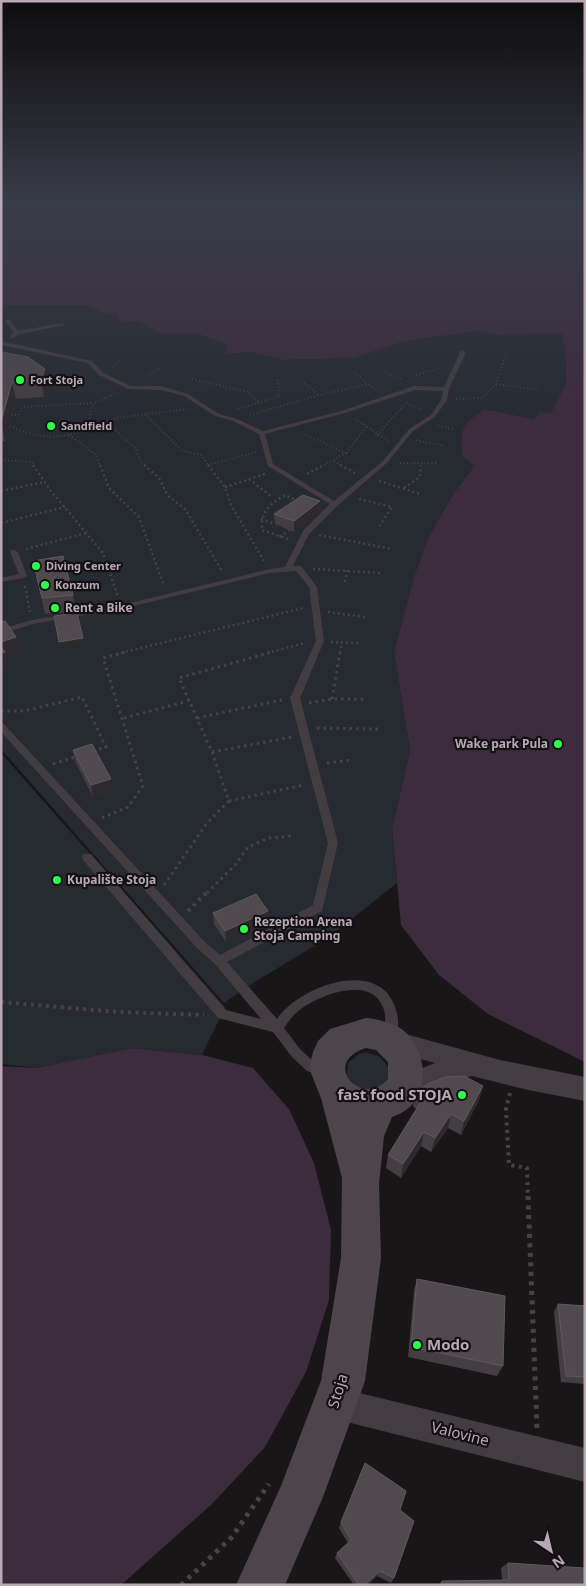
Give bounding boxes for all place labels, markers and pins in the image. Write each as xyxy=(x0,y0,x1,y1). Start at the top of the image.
place label: Fort Stoja xyxy=(30,372,83,387)
marker: Fort Stoja xyxy=(14,374,26,386)
place label: Sandfield xyxy=(61,418,112,433)
marker: Sandfield xyxy=(45,420,57,432)
place label: Diving Center xyxy=(46,558,121,573)
marker: Diving Center xyxy=(30,560,42,572)
place label: Konzum xyxy=(55,577,100,592)
marker: Konzum xyxy=(39,579,51,591)
place label: Rent a Bike xyxy=(65,599,133,616)
marker: Rent a Bike xyxy=(49,602,61,614)
place label: Wake park Pula xyxy=(455,735,548,752)
marker: Wake park Pula xyxy=(552,738,564,750)
place label: Kupalište Stoja xyxy=(67,871,156,888)
marker: Kupalište Stoja xyxy=(51,874,63,886)
place label: Rezeption Arena Stoja Camping xyxy=(254,913,352,944)
marker: Rezeption Arena Stoja Camping xyxy=(238,923,250,935)
place label: fast food STOJA xyxy=(338,1084,453,1104)
marker: fast food STOJA xyxy=(456,1089,468,1101)
place label: Modo xyxy=(427,1334,469,1354)
marker: Modo xyxy=(411,1339,423,1351)

